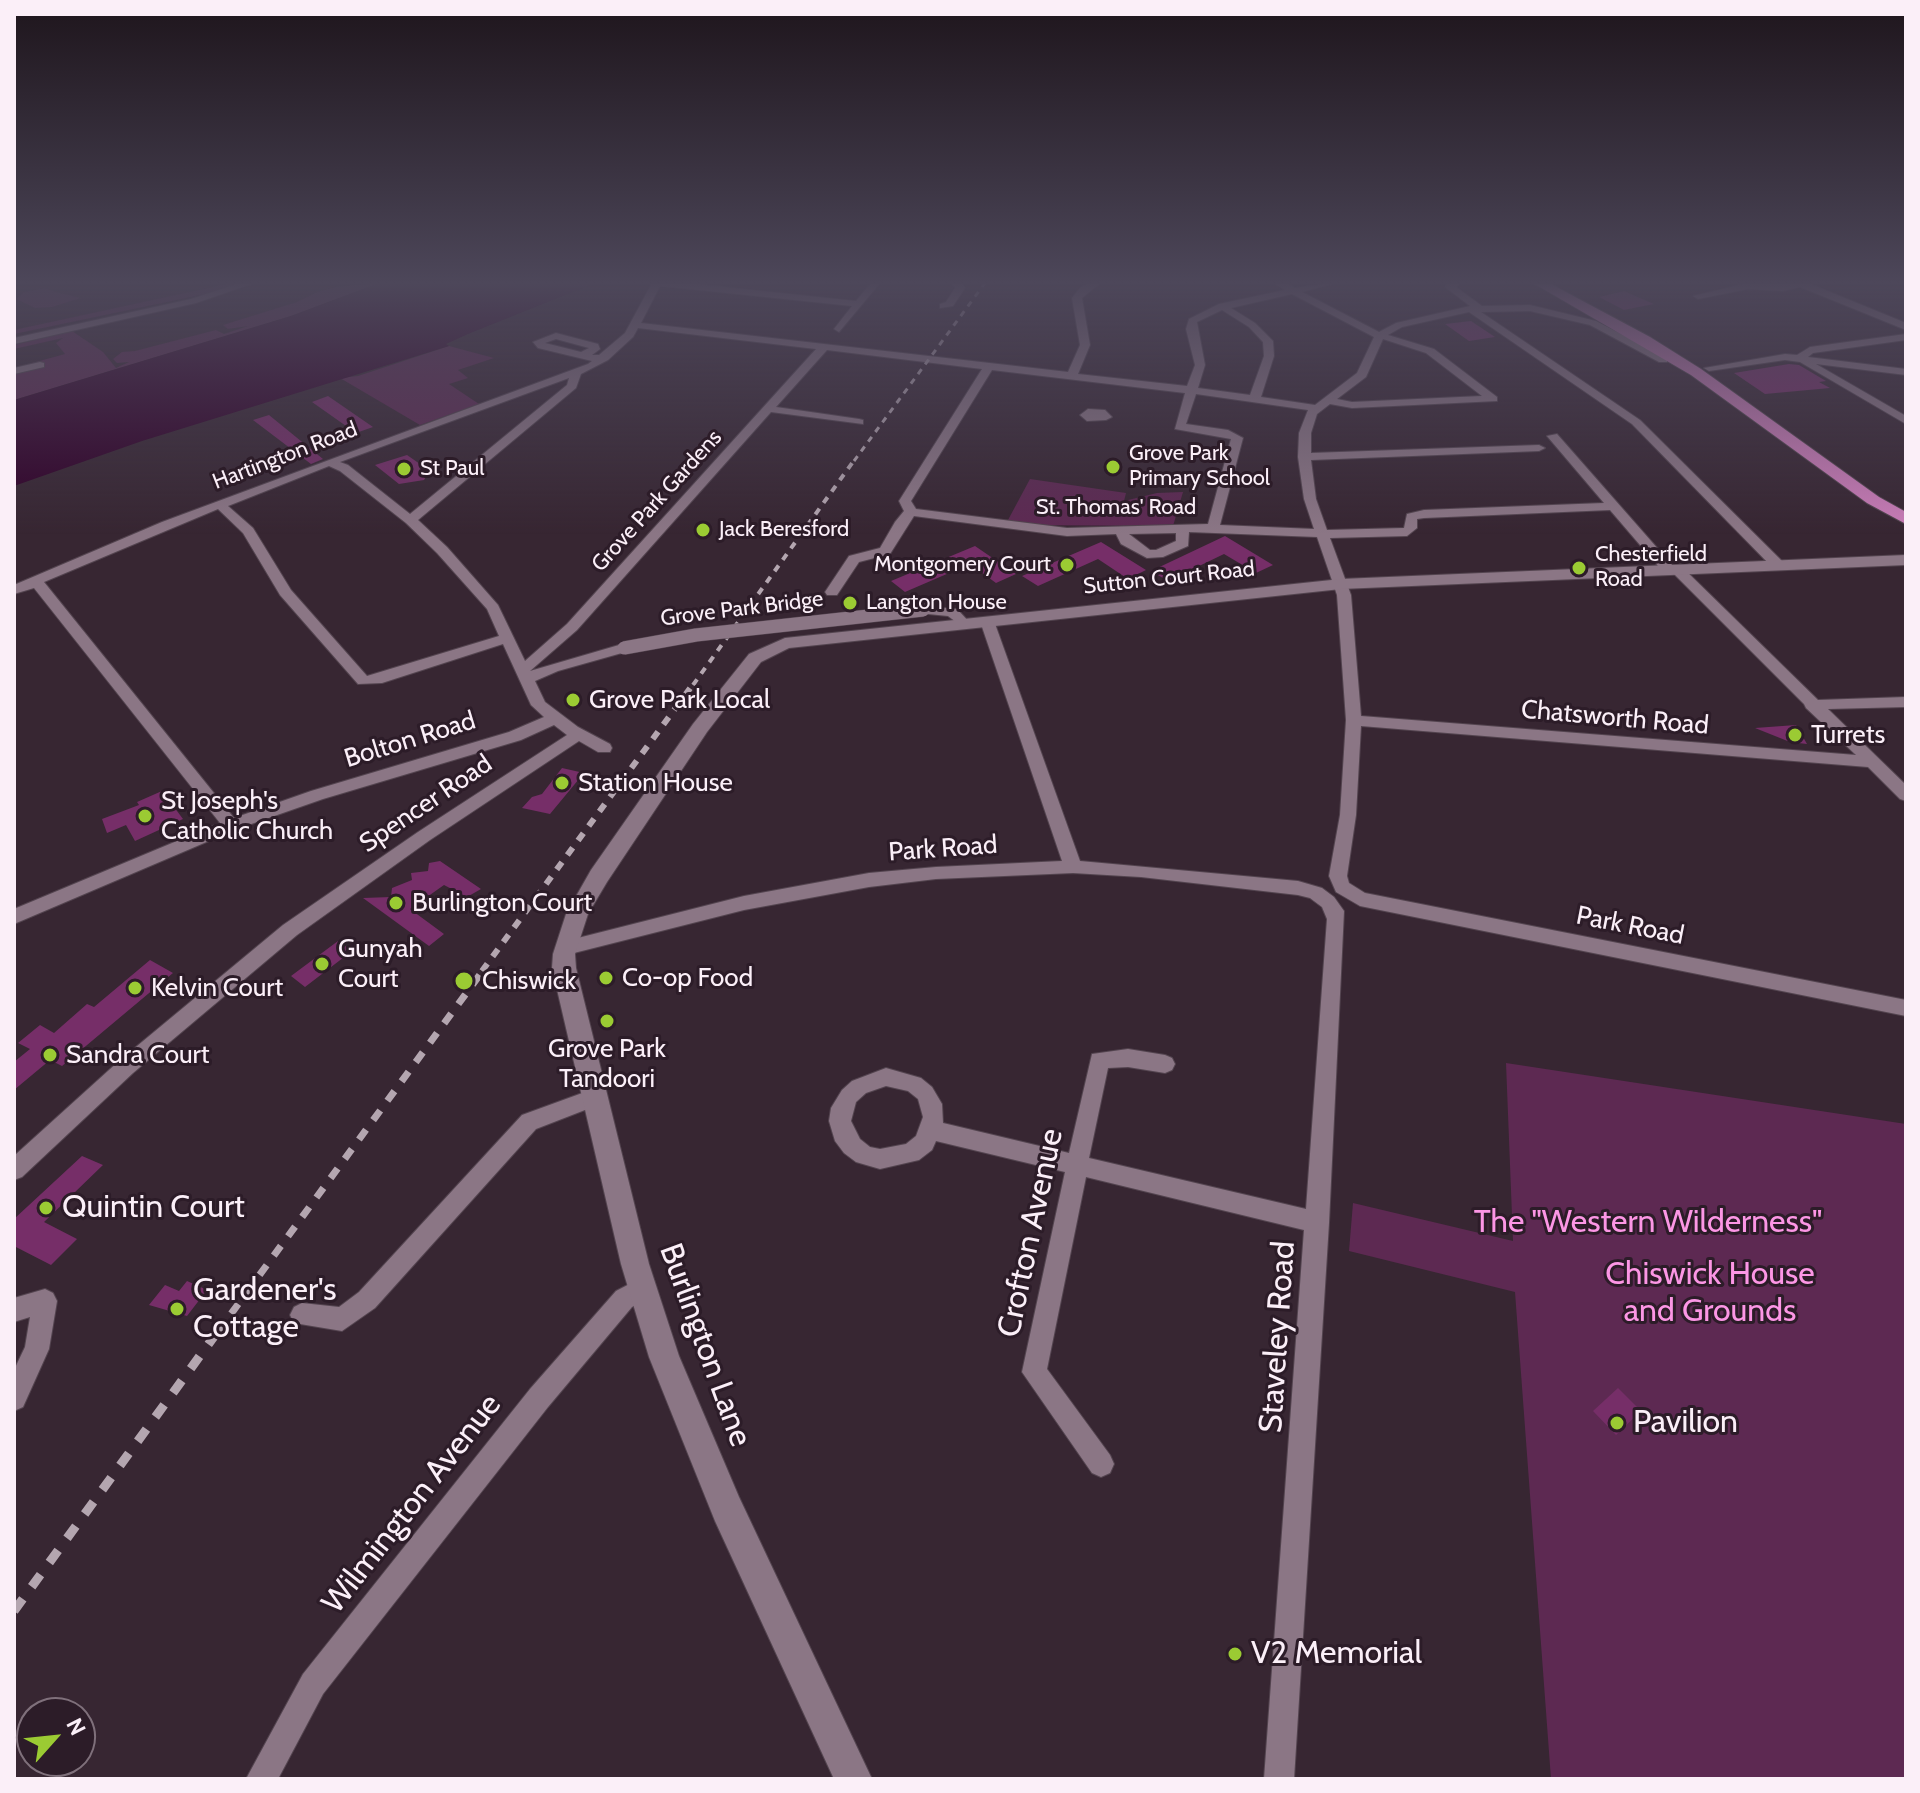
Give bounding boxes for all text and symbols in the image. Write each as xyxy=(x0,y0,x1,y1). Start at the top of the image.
street label: Hartington Road xyxy=(209,416,361,496)
street label: Grove Park Gardens xyxy=(586,425,728,577)
place label: Grove Park Primary School xyxy=(1129,441,1270,492)
place label: St Paul xyxy=(420,456,484,482)
marker: Grove Park Primary School xyxy=(1104,458,1122,476)
marker: St Paul xyxy=(395,460,413,478)
street label: St. Thomas' Road xyxy=(1036,495,1196,521)
place label: Jack Beresford xyxy=(719,517,849,543)
marker: Jack Beresford xyxy=(694,521,712,539)
place label: Chesterfield Road xyxy=(1595,542,1707,594)
place label: Montgomery Court xyxy=(874,552,1051,578)
marker: Montgomery Court xyxy=(1058,556,1076,574)
street label: Sutton Court Road xyxy=(1082,556,1256,600)
marker: Chesterfield Road xyxy=(1570,559,1588,577)
street label: Grove Park Bridge xyxy=(659,586,825,632)
place label: Langton House xyxy=(866,590,1007,616)
marker: Langton House xyxy=(841,594,859,612)
place label: Grove Park Local xyxy=(589,684,770,716)
marker: Grove Park Local xyxy=(564,691,582,709)
street label: Chatsworth Road xyxy=(1520,694,1710,742)
street label: Bolton Road xyxy=(341,705,479,775)
place label: Turrets xyxy=(1811,719,1885,751)
marker: Turrets xyxy=(1786,726,1804,744)
street label: Spencer Road xyxy=(354,748,498,860)
place label: Station House xyxy=(578,767,733,799)
marker: Station House xyxy=(553,774,571,792)
place label: St Joseph's Catholic Church xyxy=(161,785,333,846)
marker: St Joseph's Catholic Church xyxy=(136,807,154,825)
street label: Park Road xyxy=(887,830,999,868)
place label: Burlington Court xyxy=(412,887,592,919)
marker: Burlington Court xyxy=(387,894,405,912)
street label: Park Road xyxy=(1573,900,1687,952)
place label: Gunyah Court xyxy=(338,933,423,994)
marker: Gunyah Court xyxy=(313,955,331,973)
place label: Co-op Food xyxy=(622,962,753,994)
place label: Chiswick xyxy=(482,965,576,997)
marker: Co-op Food xyxy=(597,969,615,987)
marker: Chiswick xyxy=(453,970,475,992)
place label: Kelvin Court xyxy=(151,972,283,1004)
marker: Kelvin Court xyxy=(126,979,144,997)
marker: Grove Park Tandoori xyxy=(598,1012,616,1030)
place label: Grove Park Tandoori xyxy=(548,1033,666,1094)
place label: Sandra Court xyxy=(66,1039,210,1071)
marker: Sandra Court xyxy=(41,1046,59,1064)
street label: Crofton Avenue xyxy=(990,1125,1072,1341)
place label: Quintin Court xyxy=(62,1189,245,1227)
marker: Quintin Court xyxy=(37,1199,55,1217)
park label: The "Western Wilderness" xyxy=(1474,1204,1822,1242)
street label: Burlington Lane xyxy=(651,1238,759,1452)
street label: Staveley Road xyxy=(1252,1240,1304,1434)
park label: Chiswick House and Grounds xyxy=(1605,1256,1815,1331)
place label: Gardener's Cottage xyxy=(193,1272,336,1347)
marker: Gardener's Cottage xyxy=(168,1300,186,1318)
street label: Wilmington Avenue xyxy=(314,1387,510,1621)
place label: Pavilion xyxy=(1633,1404,1738,1442)
marker: Pavilion xyxy=(1608,1414,1626,1432)
place label: V2 Memorial xyxy=(1251,1635,1422,1673)
marker: V2 Memorial xyxy=(1226,1645,1244,1663)
north arrow xyxy=(16,1697,96,1777)
text: N xyxy=(60,1714,92,1740)

